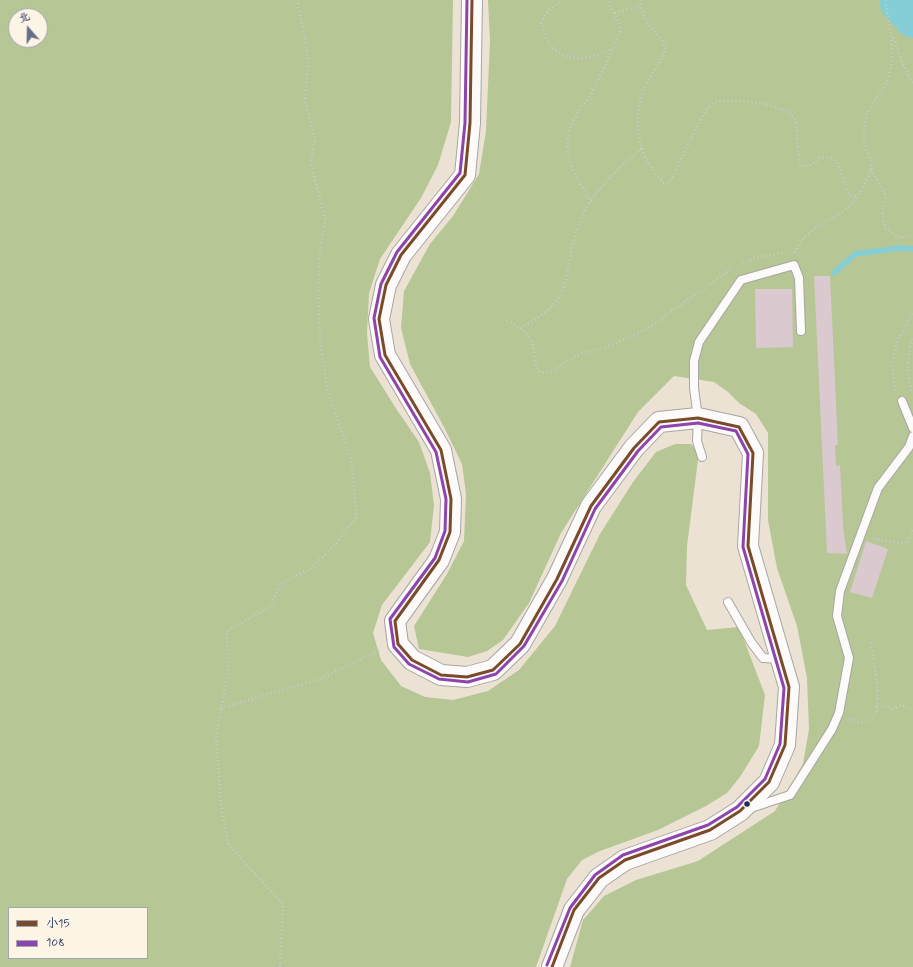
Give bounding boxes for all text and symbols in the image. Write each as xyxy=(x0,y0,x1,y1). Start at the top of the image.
north arrow xyxy=(8,8,48,48)
text: 北 xyxy=(17,9,32,26)
unlabelled marker xyxy=(742,799,752,809)
legend xyxy=(8,907,148,959)
text: 小15 xyxy=(46,916,70,932)
text: 108 xyxy=(46,935,65,951)

